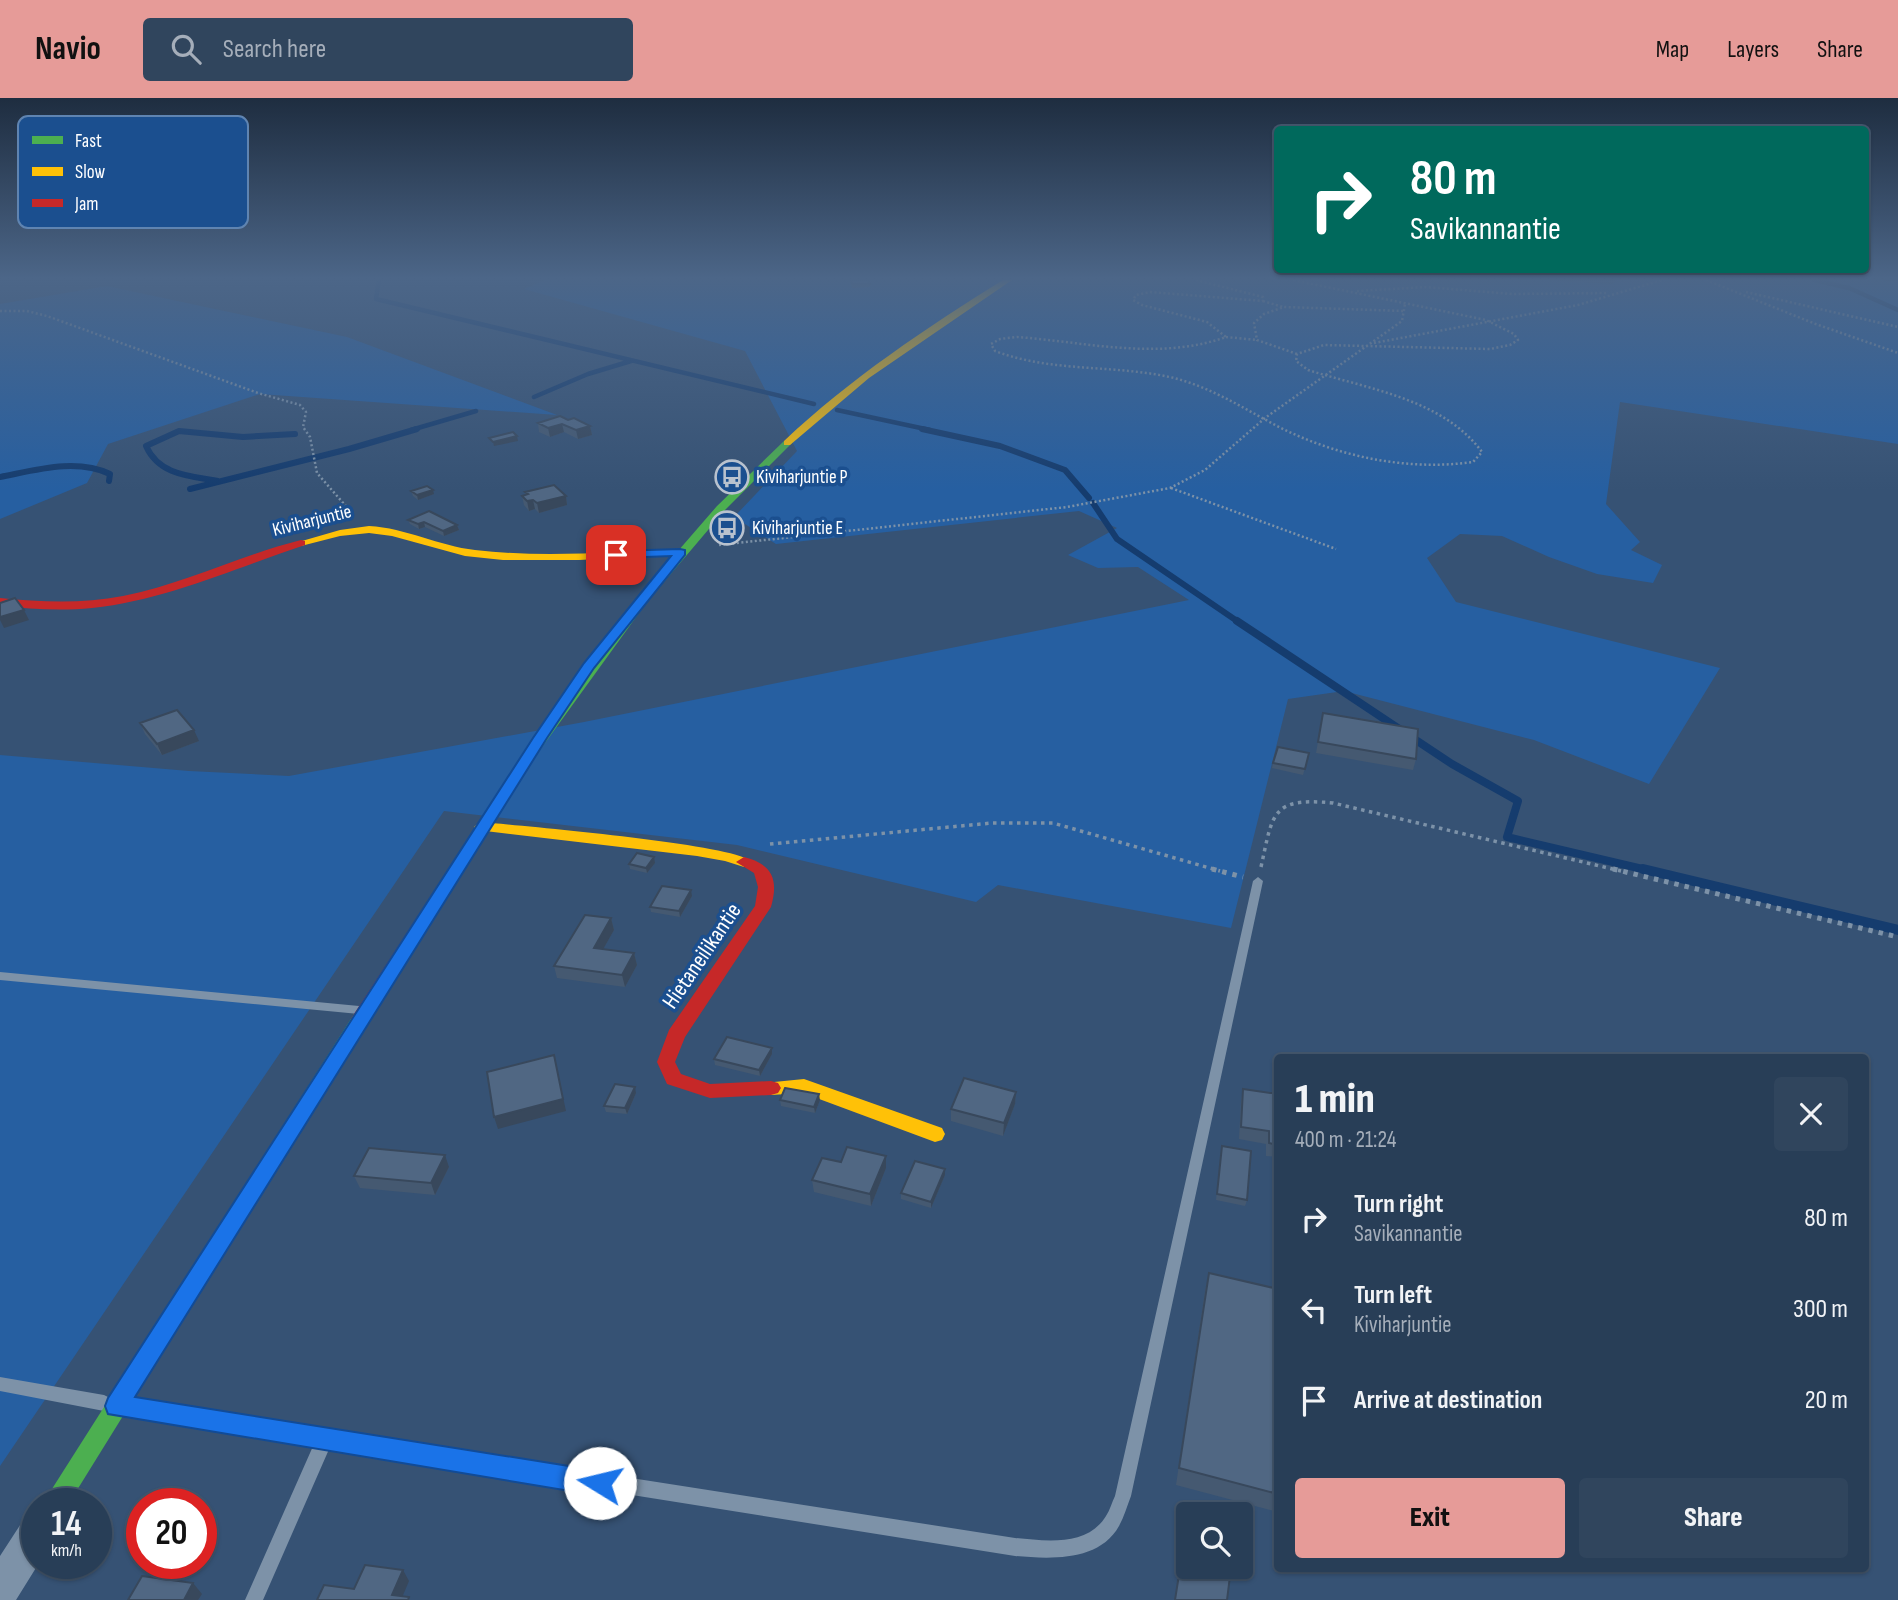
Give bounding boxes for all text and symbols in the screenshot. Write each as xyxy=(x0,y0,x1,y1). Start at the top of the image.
search box xyxy=(143,18,633,81)
text: Navio xyxy=(35,29,101,69)
icon: search xyxy=(167,30,205,68)
text: Search here xyxy=(223,34,326,65)
text: Map xyxy=(1656,35,1689,64)
text: Layers xyxy=(1727,35,1779,64)
text: Share xyxy=(1817,35,1863,64)
legend xyxy=(18,116,248,228)
text: Fast xyxy=(75,130,102,153)
text: 80 m xyxy=(1410,150,1497,209)
icon: right xyxy=(1295,154,1386,245)
text: Slow xyxy=(75,161,105,184)
text: Jam xyxy=(74,193,98,216)
text: Savikannantie xyxy=(1410,210,1561,249)
bus stop icon: Kiviharjuntie P xyxy=(713,458,751,496)
place label: Kiviharjuntie P xyxy=(756,466,848,489)
street label: Kiviharjuntie xyxy=(270,500,354,542)
bus stop icon: Kiviharjuntie E xyxy=(708,509,746,547)
place label: Kiviharjuntie E xyxy=(752,517,843,540)
pin xyxy=(586,525,646,585)
icon: arrive xyxy=(597,536,635,574)
street label: Hietaneilikantie xyxy=(656,898,748,1014)
text: 1 min xyxy=(1295,1074,1375,1125)
button: close xyxy=(1774,1077,1848,1151)
text: 400 m · 21:24 xyxy=(1295,1126,1396,1154)
text: Turn right xyxy=(1354,1189,1443,1220)
icon: right xyxy=(1295,1200,1333,1238)
text: 80 m xyxy=(1804,1203,1848,1234)
text: Savikannantie xyxy=(1354,1220,1462,1248)
text: Turn left xyxy=(1354,1280,1432,1311)
icon: left xyxy=(1295,1291,1333,1329)
text: 300 m xyxy=(1793,1294,1848,1325)
text: Kiviharjuntie xyxy=(1354,1311,1452,1339)
icon: arrive xyxy=(1295,1382,1333,1420)
text: Arrive at destination xyxy=(1354,1385,1542,1416)
text: 20 m xyxy=(1805,1385,1848,1416)
position arrow xyxy=(563,1446,637,1520)
button: Exit xyxy=(1295,1478,1565,1558)
button: Share xyxy=(1579,1478,1848,1558)
speed limit sign: 20 xyxy=(126,1488,217,1579)
map controls xyxy=(1176,1502,1253,1579)
button: search xyxy=(1176,1502,1253,1579)
text: 14 xyxy=(51,1503,82,1546)
text: km/h xyxy=(51,1540,82,1561)

